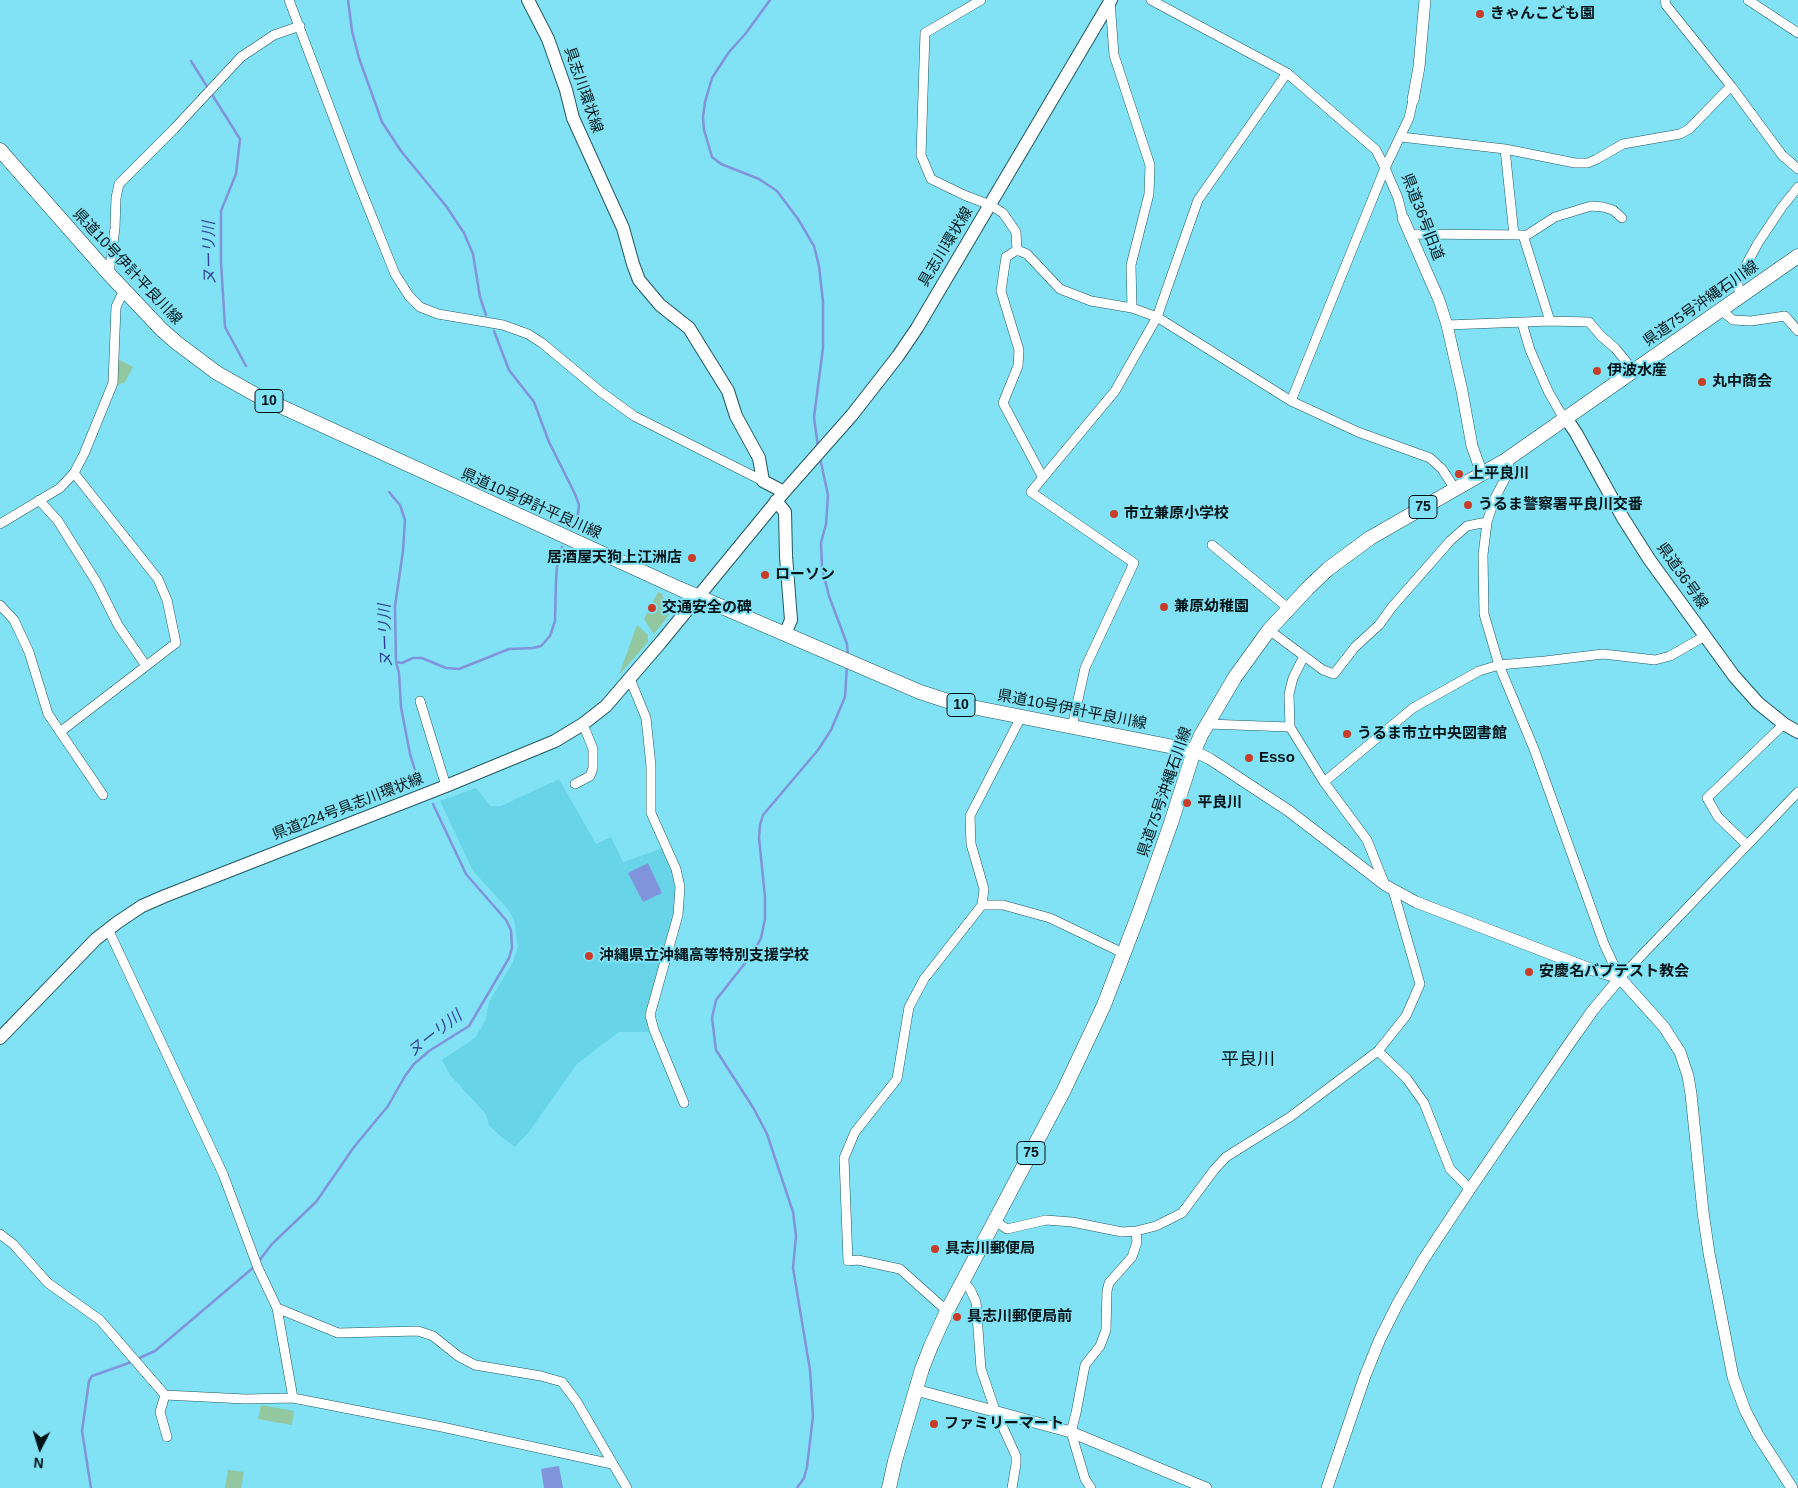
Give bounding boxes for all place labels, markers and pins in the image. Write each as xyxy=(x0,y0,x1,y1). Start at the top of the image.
place label: きゃんこども園 xyxy=(1490,5,1595,23)
marker: きゃんこども園 xyxy=(1474,8,1486,20)
place label: 伊波水産 xyxy=(1607,362,1667,380)
marker: 伊波水産 xyxy=(1591,365,1603,377)
place label: 丸中商会 xyxy=(1712,373,1772,391)
marker: 丸中商会 xyxy=(1696,376,1708,388)
place label: 上平良川 xyxy=(1469,465,1529,483)
marker: 上平良川 xyxy=(1453,468,1465,480)
place label: うるま警察署平良川交番 xyxy=(1478,496,1643,514)
marker: うるま警察署平良川交番 xyxy=(1462,499,1474,511)
place label: 市立兼原小学校 xyxy=(1124,505,1229,523)
marker: 市立兼原小学校 xyxy=(1108,508,1120,520)
place label: 居酒屋天狗上江洲店 xyxy=(547,549,682,567)
marker: 居酒屋天狗上江洲店 xyxy=(686,552,698,564)
place label: ローソン xyxy=(775,566,835,584)
marker: ローソン xyxy=(759,569,771,581)
place label: 兼原幼稚園 xyxy=(1174,598,1249,616)
place label: 交通安全の碑 xyxy=(662,599,752,617)
marker: 兼原幼稚園 xyxy=(1158,601,1170,613)
marker: 交通安全の碑 xyxy=(646,602,658,614)
place label: うるま市立中央図書館 xyxy=(1357,725,1507,743)
marker: うるま市立中央図書館 xyxy=(1341,728,1353,740)
place label: Esso xyxy=(1259,749,1295,767)
marker: Esso xyxy=(1243,752,1255,764)
place label: 平良川 xyxy=(1197,794,1242,812)
marker: 平良川 xyxy=(1181,797,1193,809)
place label: 沖縄県立沖縄高等特別支援学校 xyxy=(599,947,809,965)
marker: 沖縄県立沖縄高等特別支援学校 xyxy=(583,950,595,962)
place label: 安慶名バプテスト教会 xyxy=(1539,963,1689,981)
marker: 安慶名バプテスト教会 xyxy=(1523,966,1535,978)
place label: 具志川郵便局 xyxy=(945,1240,1035,1258)
marker: 具志川郵便局 xyxy=(929,1243,941,1255)
place label: 具志川郵便局前 xyxy=(967,1308,1072,1326)
marker: 具志川郵便局前 xyxy=(951,1311,963,1323)
place label: ファミリーマート xyxy=(944,1415,1064,1433)
marker: ファミリーマート xyxy=(928,1418,940,1430)

